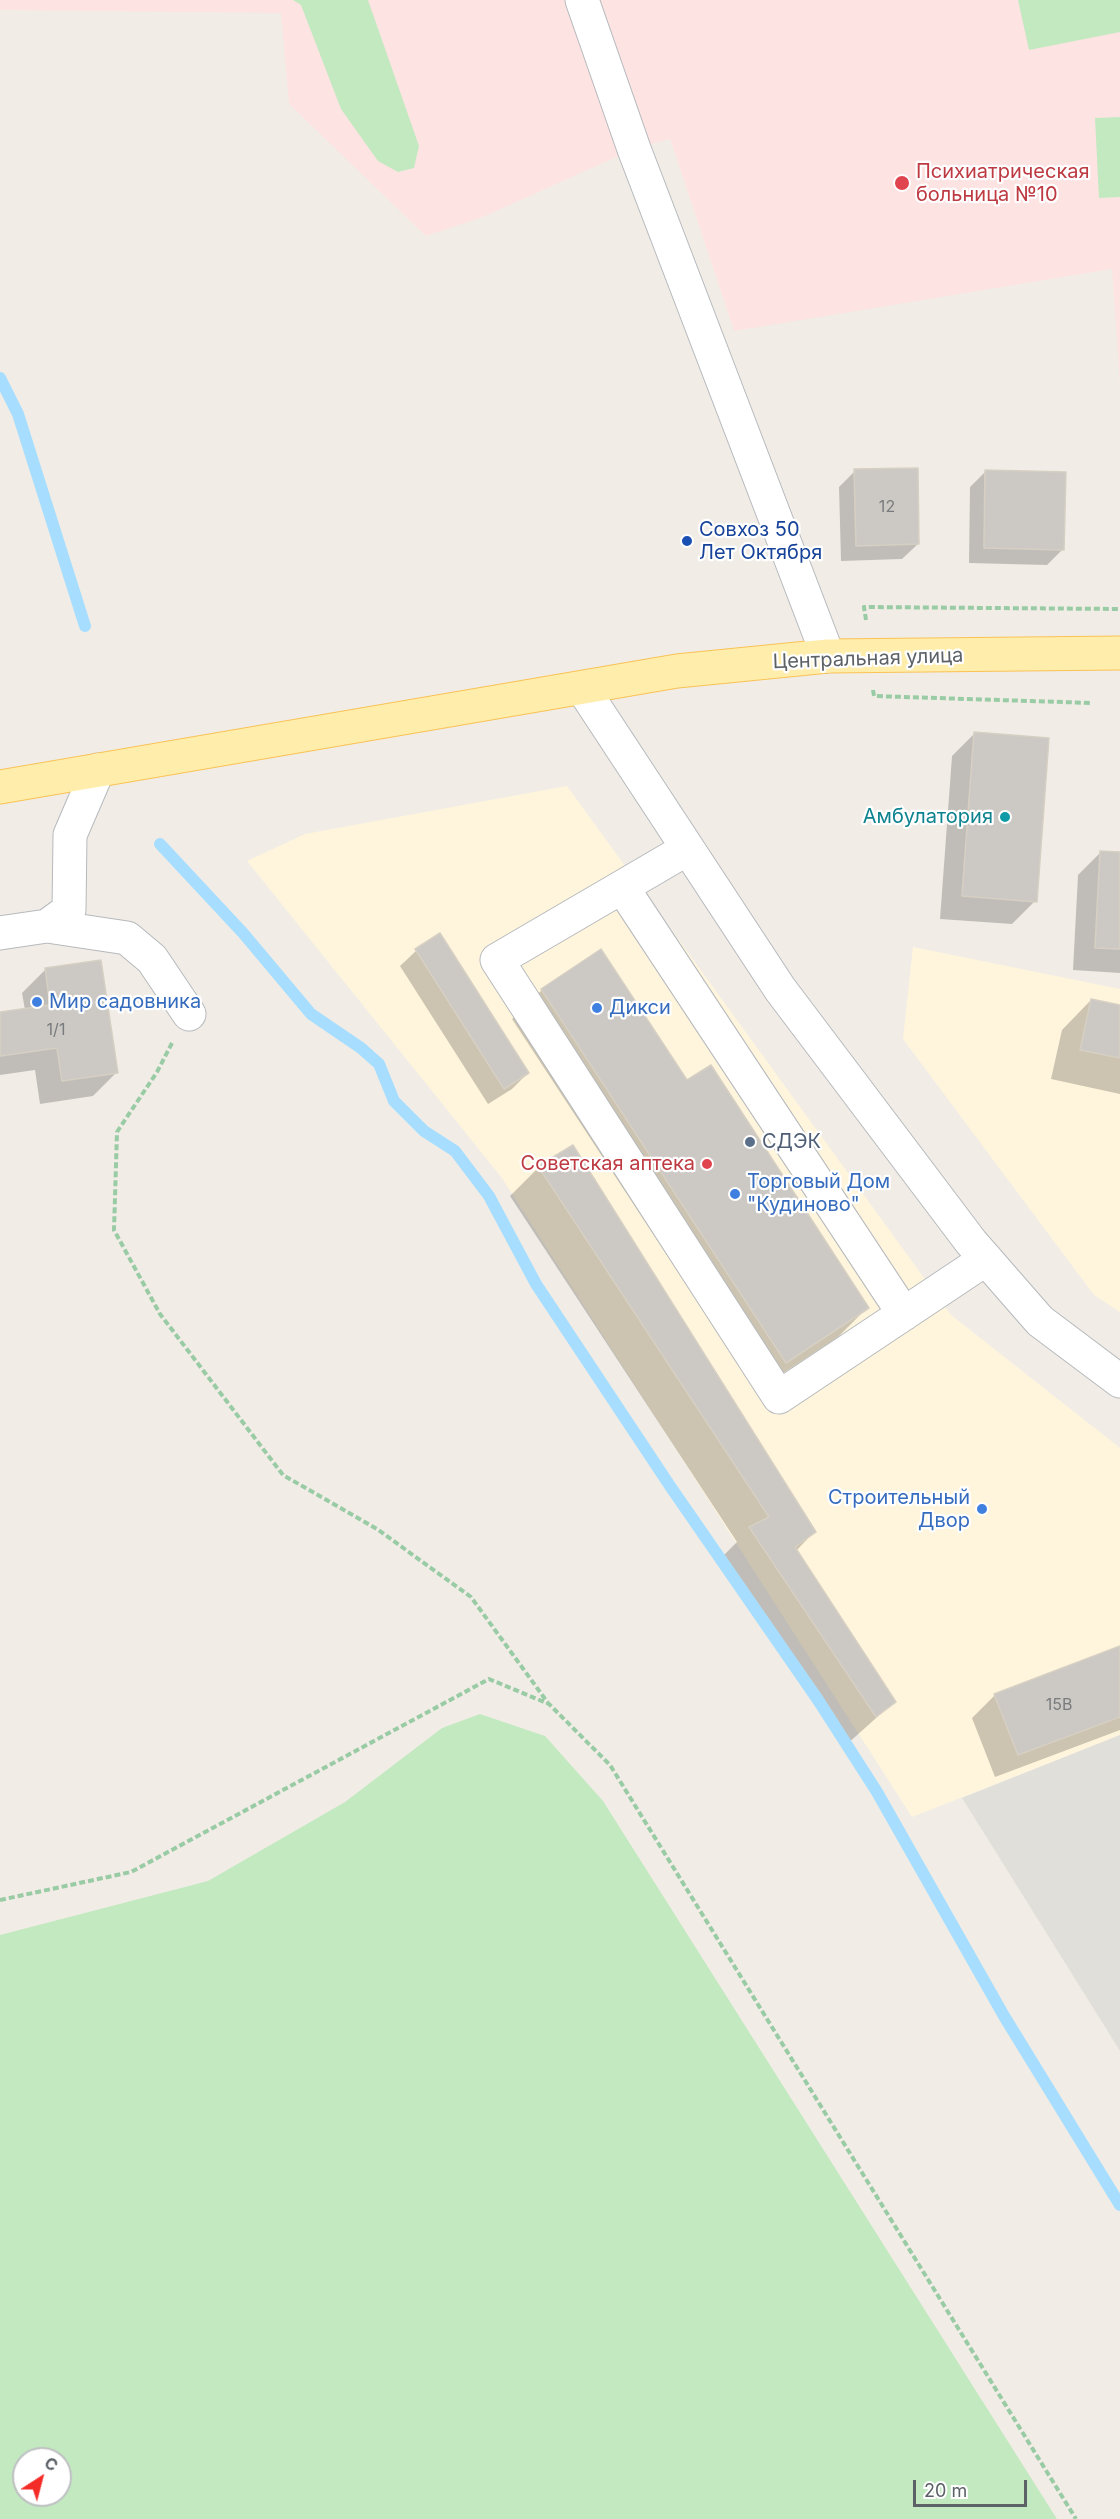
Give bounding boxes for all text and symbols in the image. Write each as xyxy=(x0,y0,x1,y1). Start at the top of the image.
place label: Психиатрическая больница №10 xyxy=(916,160,1090,207)
marker: Психиатрическая больница №10 xyxy=(893,174,911,192)
house number: 12 xyxy=(879,497,895,517)
place label: Совхоз 50 Лет Октября xyxy=(699,518,822,565)
marker: Совхоз 50 Лет Октября xyxy=(680,534,694,548)
street label: Центральная улица xyxy=(772,644,964,674)
place label: Амбулатория xyxy=(863,805,993,829)
marker: Амбулатория xyxy=(998,810,1012,824)
place label: Мир садовника xyxy=(49,990,201,1014)
marker: Мир садовника xyxy=(30,995,44,1009)
place label: Дикси xyxy=(609,996,671,1020)
marker: Дикси xyxy=(590,1001,604,1015)
house number: 1/1 xyxy=(47,1020,65,1040)
place label: СДЭК xyxy=(762,1130,821,1154)
marker: СДЭК xyxy=(743,1135,757,1149)
place label: Советская аптека xyxy=(521,1152,695,1176)
marker: Советская аптека xyxy=(700,1157,714,1171)
place label: Торговый Дом "Кудиново" xyxy=(747,1170,890,1217)
marker: Торговый Дом "Кудиново" xyxy=(728,1187,742,1201)
place label: Строительный Двор xyxy=(828,1486,970,1533)
marker: Строительный Двор xyxy=(975,1502,989,1516)
house number: 15В xyxy=(1046,1695,1072,1715)
north arrow xyxy=(12,2447,72,2507)
text: С xyxy=(41,2452,62,2476)
scale bar xyxy=(916,2468,1030,2506)
text: 20 m xyxy=(924,2480,967,2501)

